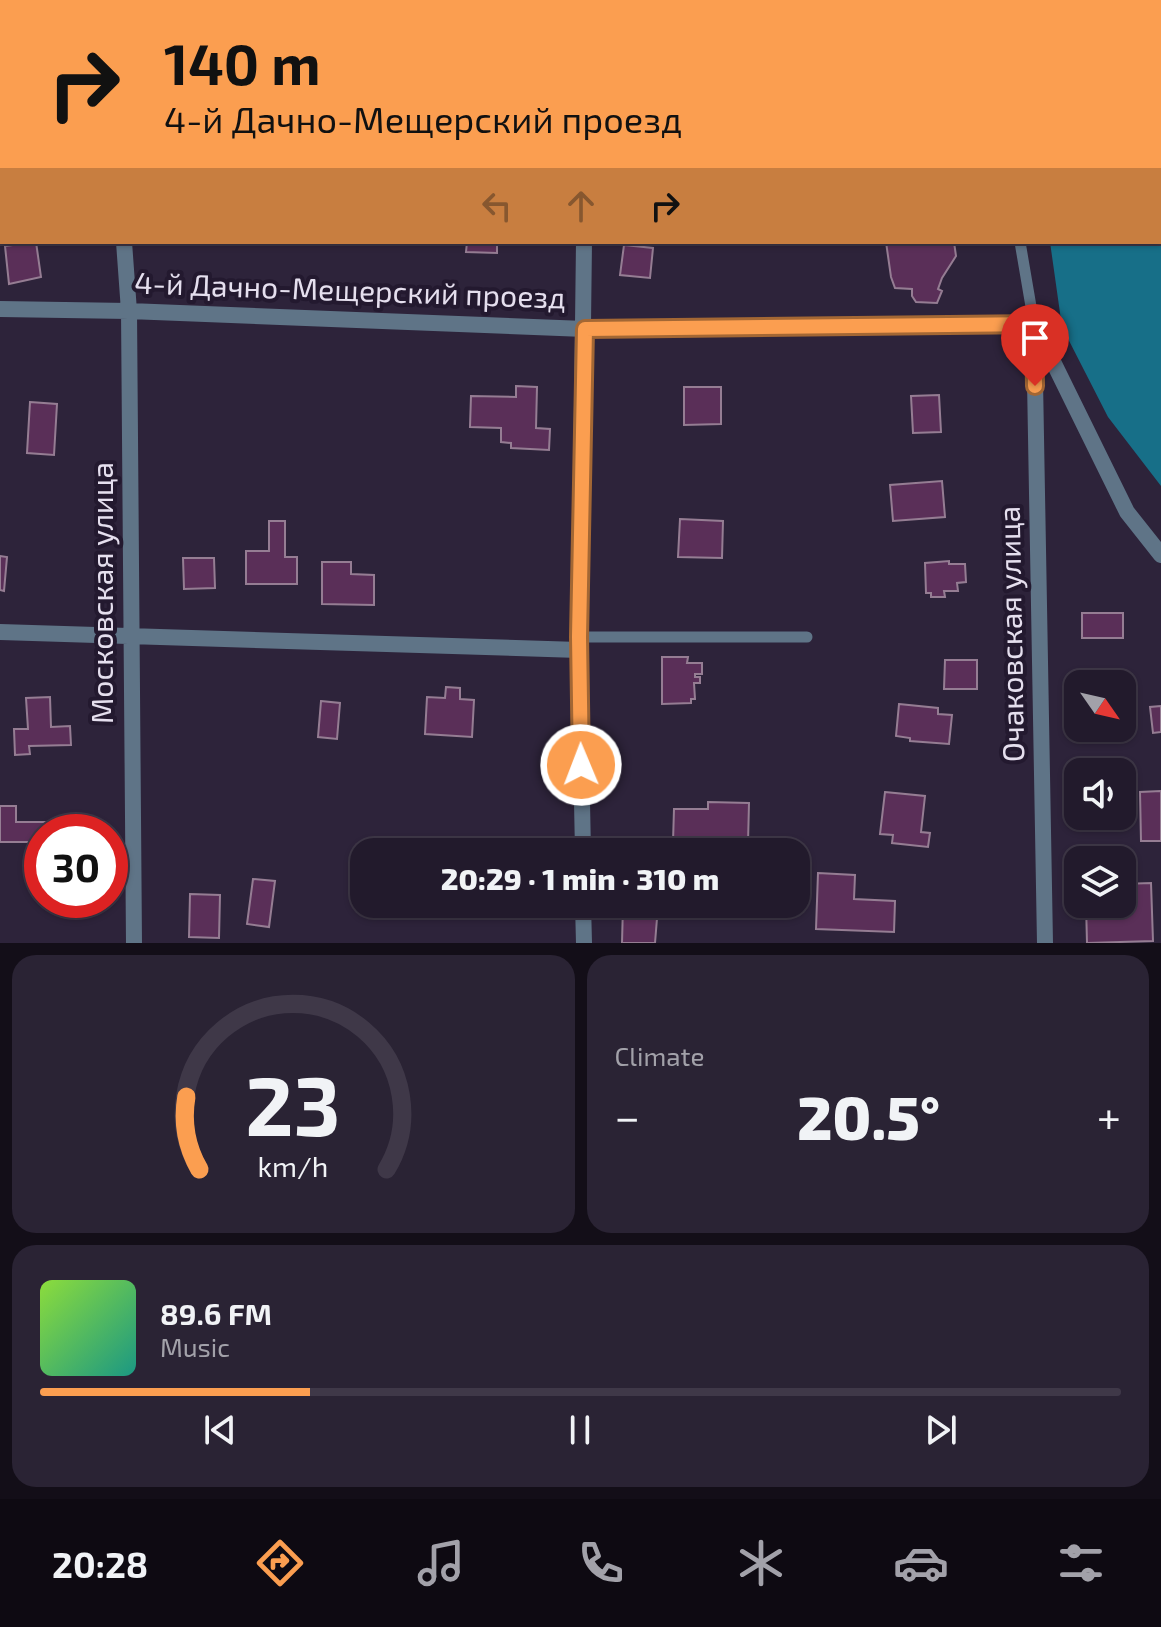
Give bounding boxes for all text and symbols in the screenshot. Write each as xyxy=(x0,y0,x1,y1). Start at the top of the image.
text: 140 m xyxy=(164,29,321,96)
icon: right xyxy=(32,32,136,136)
text: 4-й Дачно-Мещерский проезд xyxy=(164,97,682,140)
icon: left xyxy=(475,184,519,228)
icon: ahead xyxy=(559,184,603,228)
icon: right xyxy=(643,184,687,228)
street label: 4-й Дачно-Мещерский проезд xyxy=(134,263,566,315)
pin xyxy=(1001,304,1069,386)
icon: arrive xyxy=(1013,316,1057,360)
street label: Московская улица xyxy=(83,462,120,724)
street label: Очаковская улица xyxy=(990,506,1031,763)
north arrow xyxy=(1064,670,1136,742)
map controls xyxy=(1064,670,1136,918)
position arrow xyxy=(539,723,623,807)
button: sound xyxy=(1064,758,1136,830)
speed limit sign: 30 xyxy=(24,814,128,918)
button: layers xyxy=(1064,846,1136,918)
text: 20:29 · 1 min · 310 m xyxy=(441,860,719,896)
text: Climate xyxy=(615,1040,704,1071)
text: 23 xyxy=(246,1053,341,1153)
text: 20.5° xyxy=(797,1080,940,1152)
text: − xyxy=(615,1089,640,1142)
text: + xyxy=(1097,1089,1121,1142)
text: km/h xyxy=(258,1148,329,1183)
text: 89.6 FM xyxy=(160,1295,272,1331)
text: Music xyxy=(160,1331,230,1362)
icon: previous xyxy=(198,1408,242,1452)
icon: pause xyxy=(558,1408,602,1452)
icon: next xyxy=(919,1408,963,1452)
icon: directions xyxy=(252,1535,308,1591)
icon: music xyxy=(413,1535,469,1591)
icon: phone xyxy=(573,1535,629,1591)
icon: climate xyxy=(733,1535,789,1591)
icon: car xyxy=(893,1535,949,1591)
icon: filters xyxy=(1053,1535,1109,1591)
text: 20:28 xyxy=(52,1542,148,1585)

